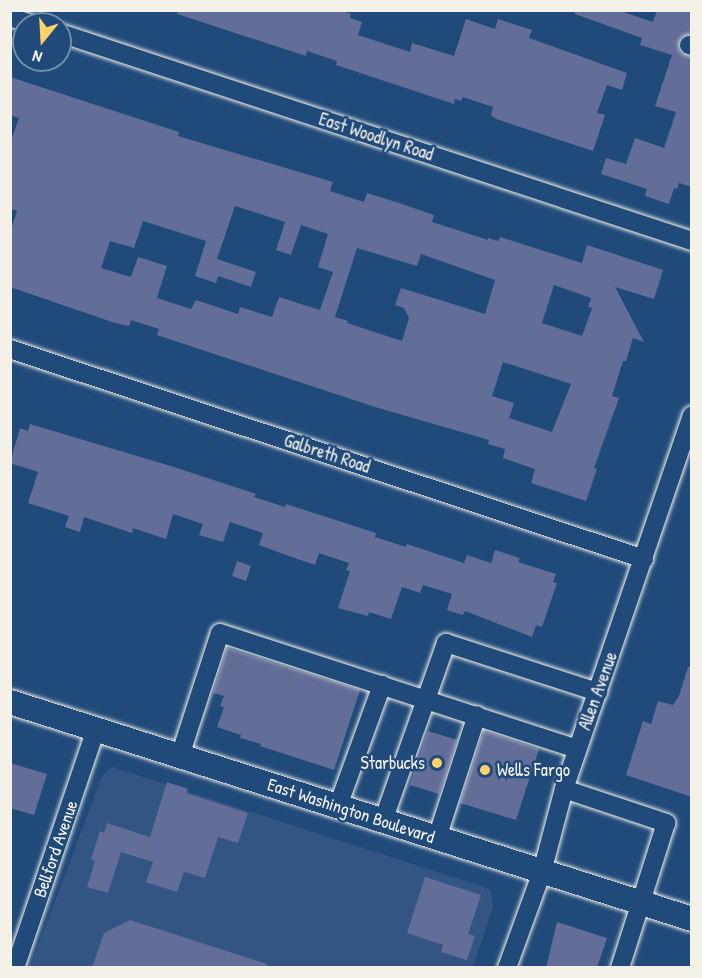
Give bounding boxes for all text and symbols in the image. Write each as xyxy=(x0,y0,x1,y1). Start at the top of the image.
north arrow xyxy=(12,12,72,72)
text: N xyxy=(30,45,45,69)
street label: East Woodlyn Road xyxy=(316,108,436,166)
street label: Galbreth Road xyxy=(281,430,373,478)
street label: Allen Avenue xyxy=(574,649,622,733)
place label: Starbucks xyxy=(361,752,425,774)
marker: Starbucks xyxy=(430,756,444,770)
place label: Wells Fargo xyxy=(497,759,570,781)
marker: Wells Fargo xyxy=(478,763,492,777)
street label: East Washington Boulevard xyxy=(265,774,437,848)
street label: Bellford Avenue xyxy=(29,797,83,901)

